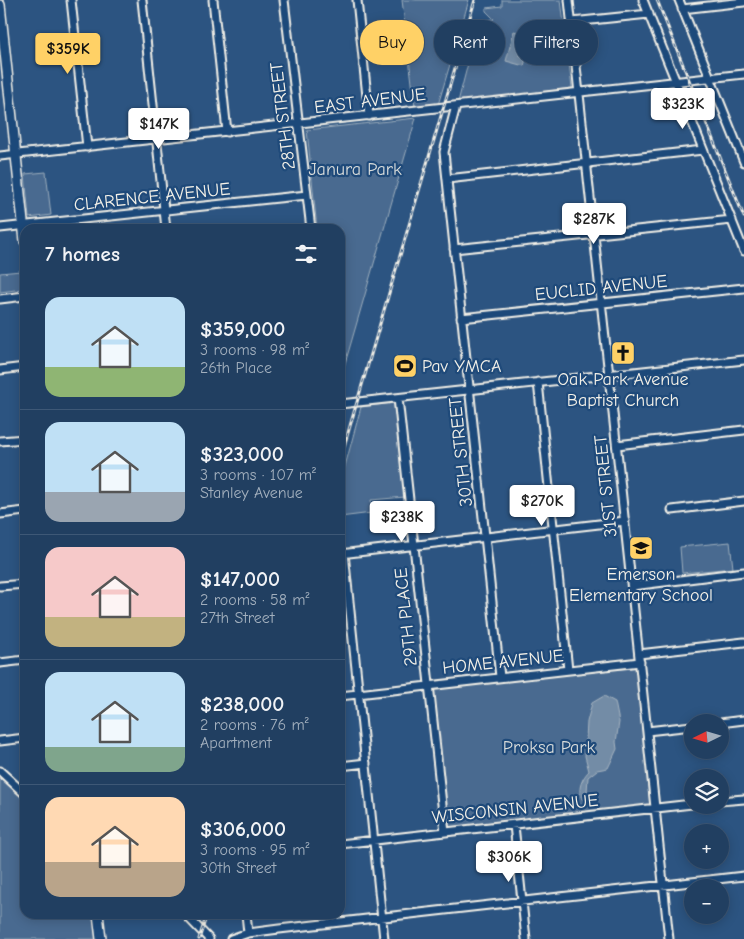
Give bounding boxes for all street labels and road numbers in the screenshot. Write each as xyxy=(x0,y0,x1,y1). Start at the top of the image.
street label: 28TH STREET xyxy=(266,60,300,171)
street label: EAST AVENUE xyxy=(313,84,427,118)
street label: CLARENCE AVENUE xyxy=(73,178,231,216)
street label: EUCLID AVENUE xyxy=(534,271,668,305)
street label: 30TH STREET xyxy=(445,396,477,508)
street label: 31ST STREET xyxy=(590,433,622,538)
street label: 29TH PLACE xyxy=(390,567,422,667)
street label: HOME AVENUE xyxy=(441,645,565,679)
street label: WISCONSIN AVENUE xyxy=(431,790,599,828)

